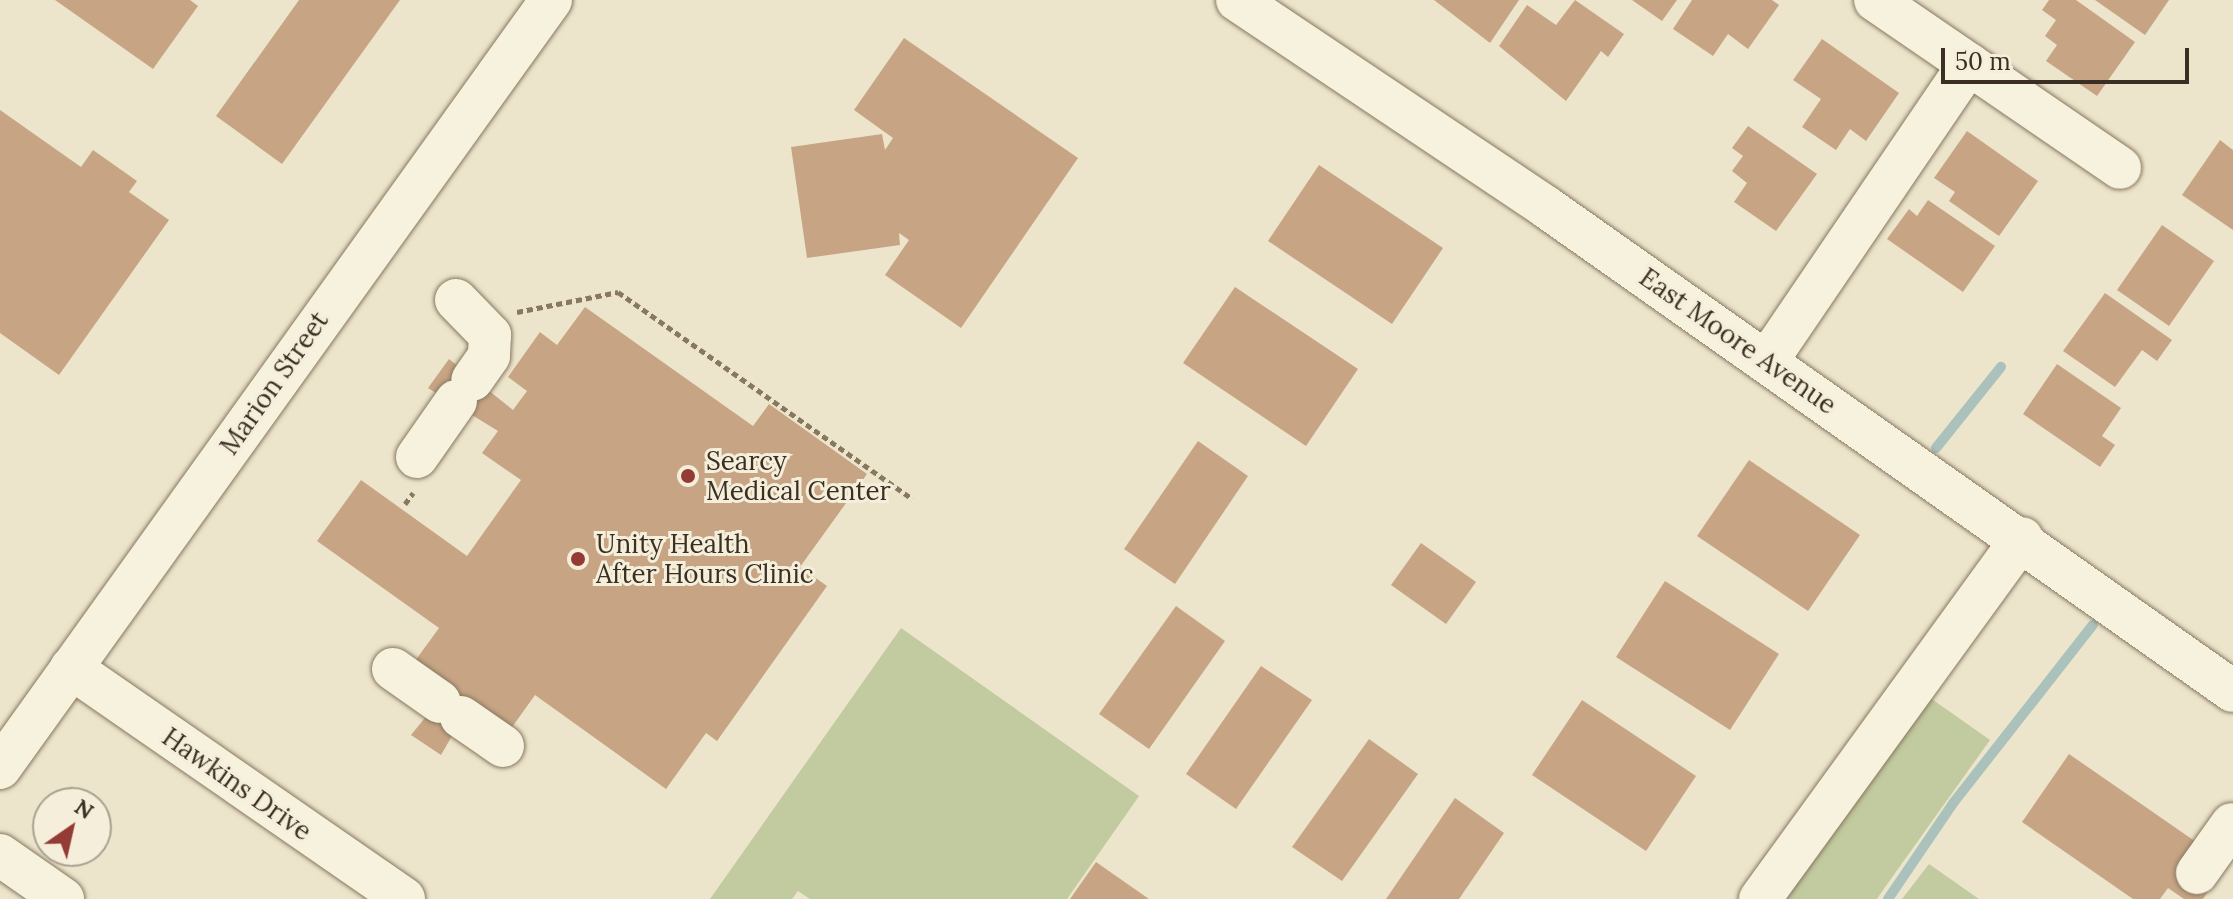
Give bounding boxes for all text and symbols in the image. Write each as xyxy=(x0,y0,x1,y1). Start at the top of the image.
scale bar xyxy=(1945,32,2193,82)
text: 50 m xyxy=(1955,46,2011,77)
street label: East Moore Avenue xyxy=(1634,261,1842,421)
street label: Marion Street xyxy=(213,305,335,461)
place label: Searcy Medical Center xyxy=(706,445,891,506)
marker: Searcy Medical Center xyxy=(677,465,699,487)
place label: Unity Health After Hours Clinic xyxy=(596,528,814,590)
marker: Unity Health After Hours Clinic xyxy=(567,548,589,570)
street label: Hawkins Drive xyxy=(156,721,318,847)
north arrow xyxy=(32,787,112,867)
text: N xyxy=(69,792,99,825)

